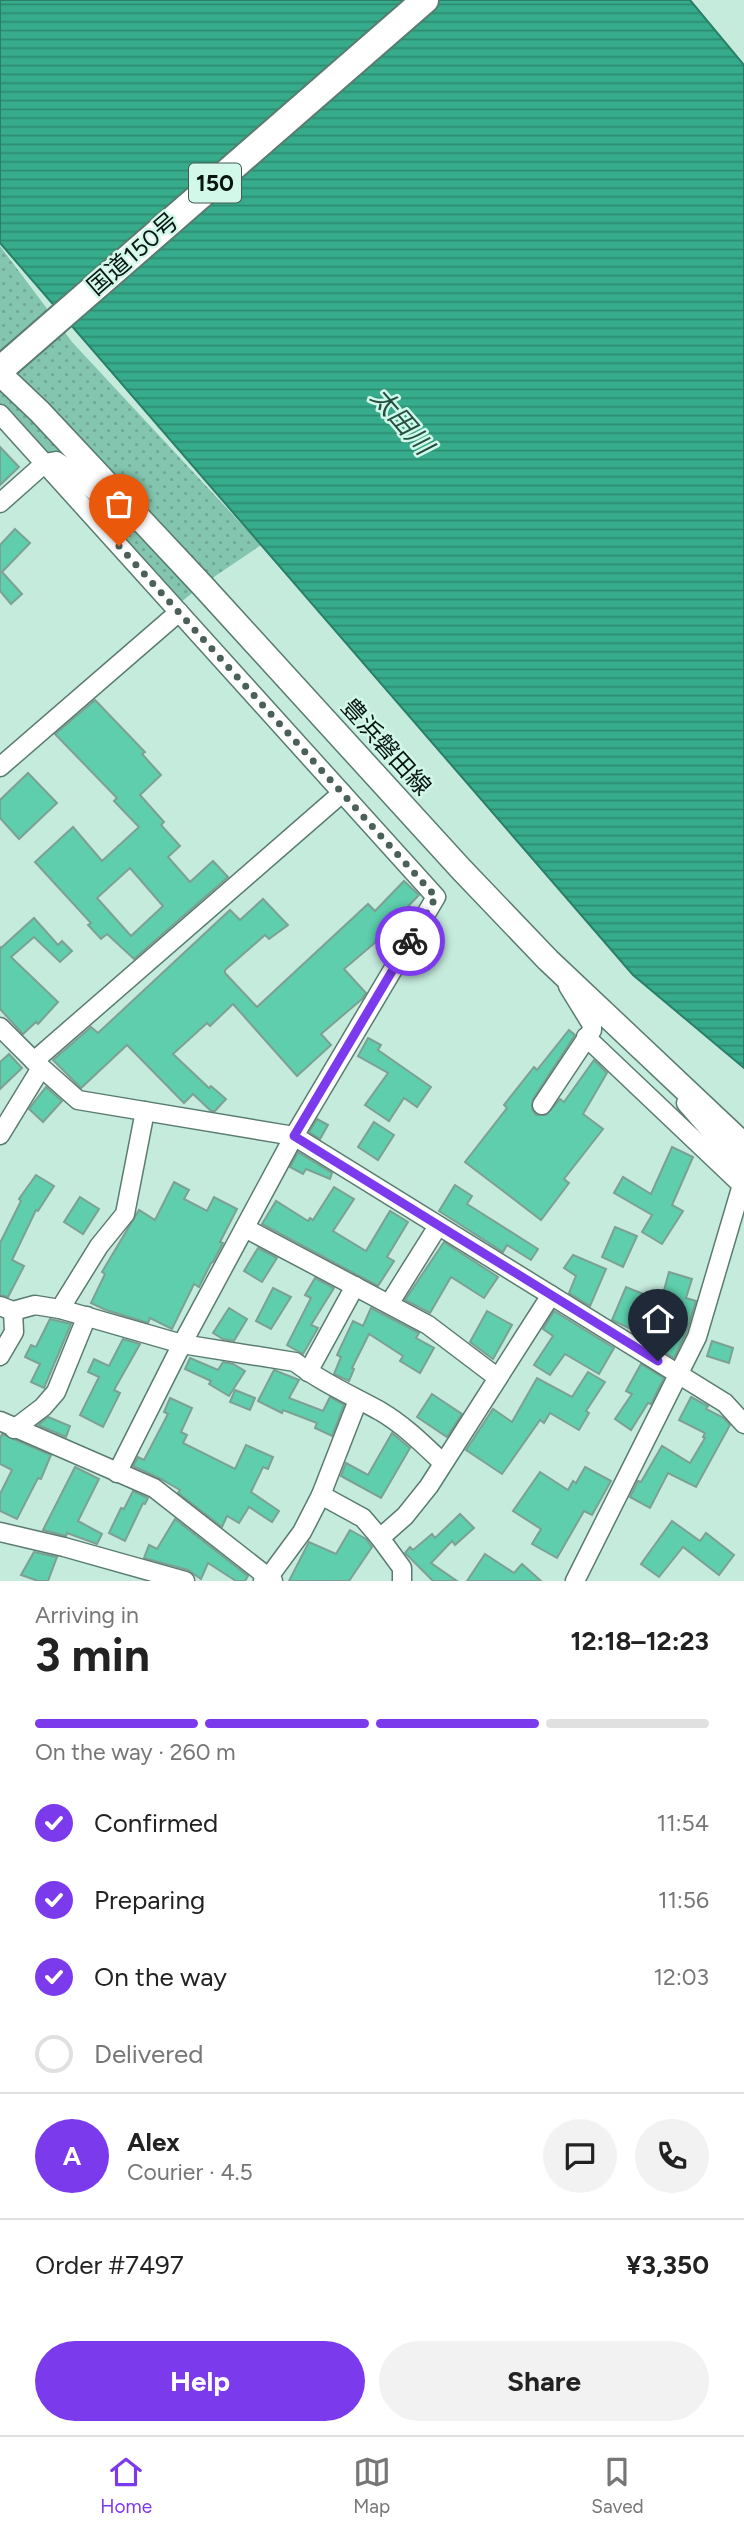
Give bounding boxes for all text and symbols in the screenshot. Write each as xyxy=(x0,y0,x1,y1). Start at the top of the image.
road number: 150 xyxy=(189,164,241,202)
street label: 国道150号 xyxy=(81,206,184,301)
water label: 太田川 xyxy=(364,381,442,463)
pin xyxy=(89,474,149,546)
icon: bag xyxy=(100,485,138,523)
street label: 豊浜磐田線 xyxy=(335,692,437,801)
courier xyxy=(375,906,445,976)
icon: bike xyxy=(391,922,429,960)
pin xyxy=(628,1289,688,1361)
icon: home xyxy=(639,1300,677,1338)
text: Arriving in xyxy=(35,1601,139,1629)
text: 12:18–12:23 xyxy=(571,1625,709,1657)
text: 3 min xyxy=(35,1627,150,1683)
text: On the way · 260 m xyxy=(35,1738,236,1766)
icon: check xyxy=(35,1804,73,1842)
text: Confirmed xyxy=(94,1807,218,1839)
text: 11:54 xyxy=(657,1809,709,1837)
icon: check xyxy=(35,1881,73,1919)
text: Preparing xyxy=(94,1884,205,1916)
text: 11:56 xyxy=(658,1886,709,1914)
icon: check xyxy=(35,1958,73,1996)
text: On the way xyxy=(94,1961,227,1993)
text: 12:03 xyxy=(654,1963,709,1991)
text: Delivered xyxy=(94,2038,203,2070)
button: chat xyxy=(543,2119,617,2193)
button: phone xyxy=(635,2119,709,2193)
text: Alex xyxy=(127,2126,180,2158)
text: A xyxy=(63,2140,81,2172)
text: Courier · 4.5 xyxy=(127,2158,253,2186)
text: Order #7497 xyxy=(35,2249,184,2281)
text: ¥3,350 xyxy=(626,2249,709,2281)
button: Help xyxy=(35,2341,365,2421)
button: Share xyxy=(379,2341,709,2421)
tab: Home xyxy=(100,2453,152,2518)
tab: Map xyxy=(353,2453,391,2518)
tab: Saved xyxy=(591,2453,644,2518)

